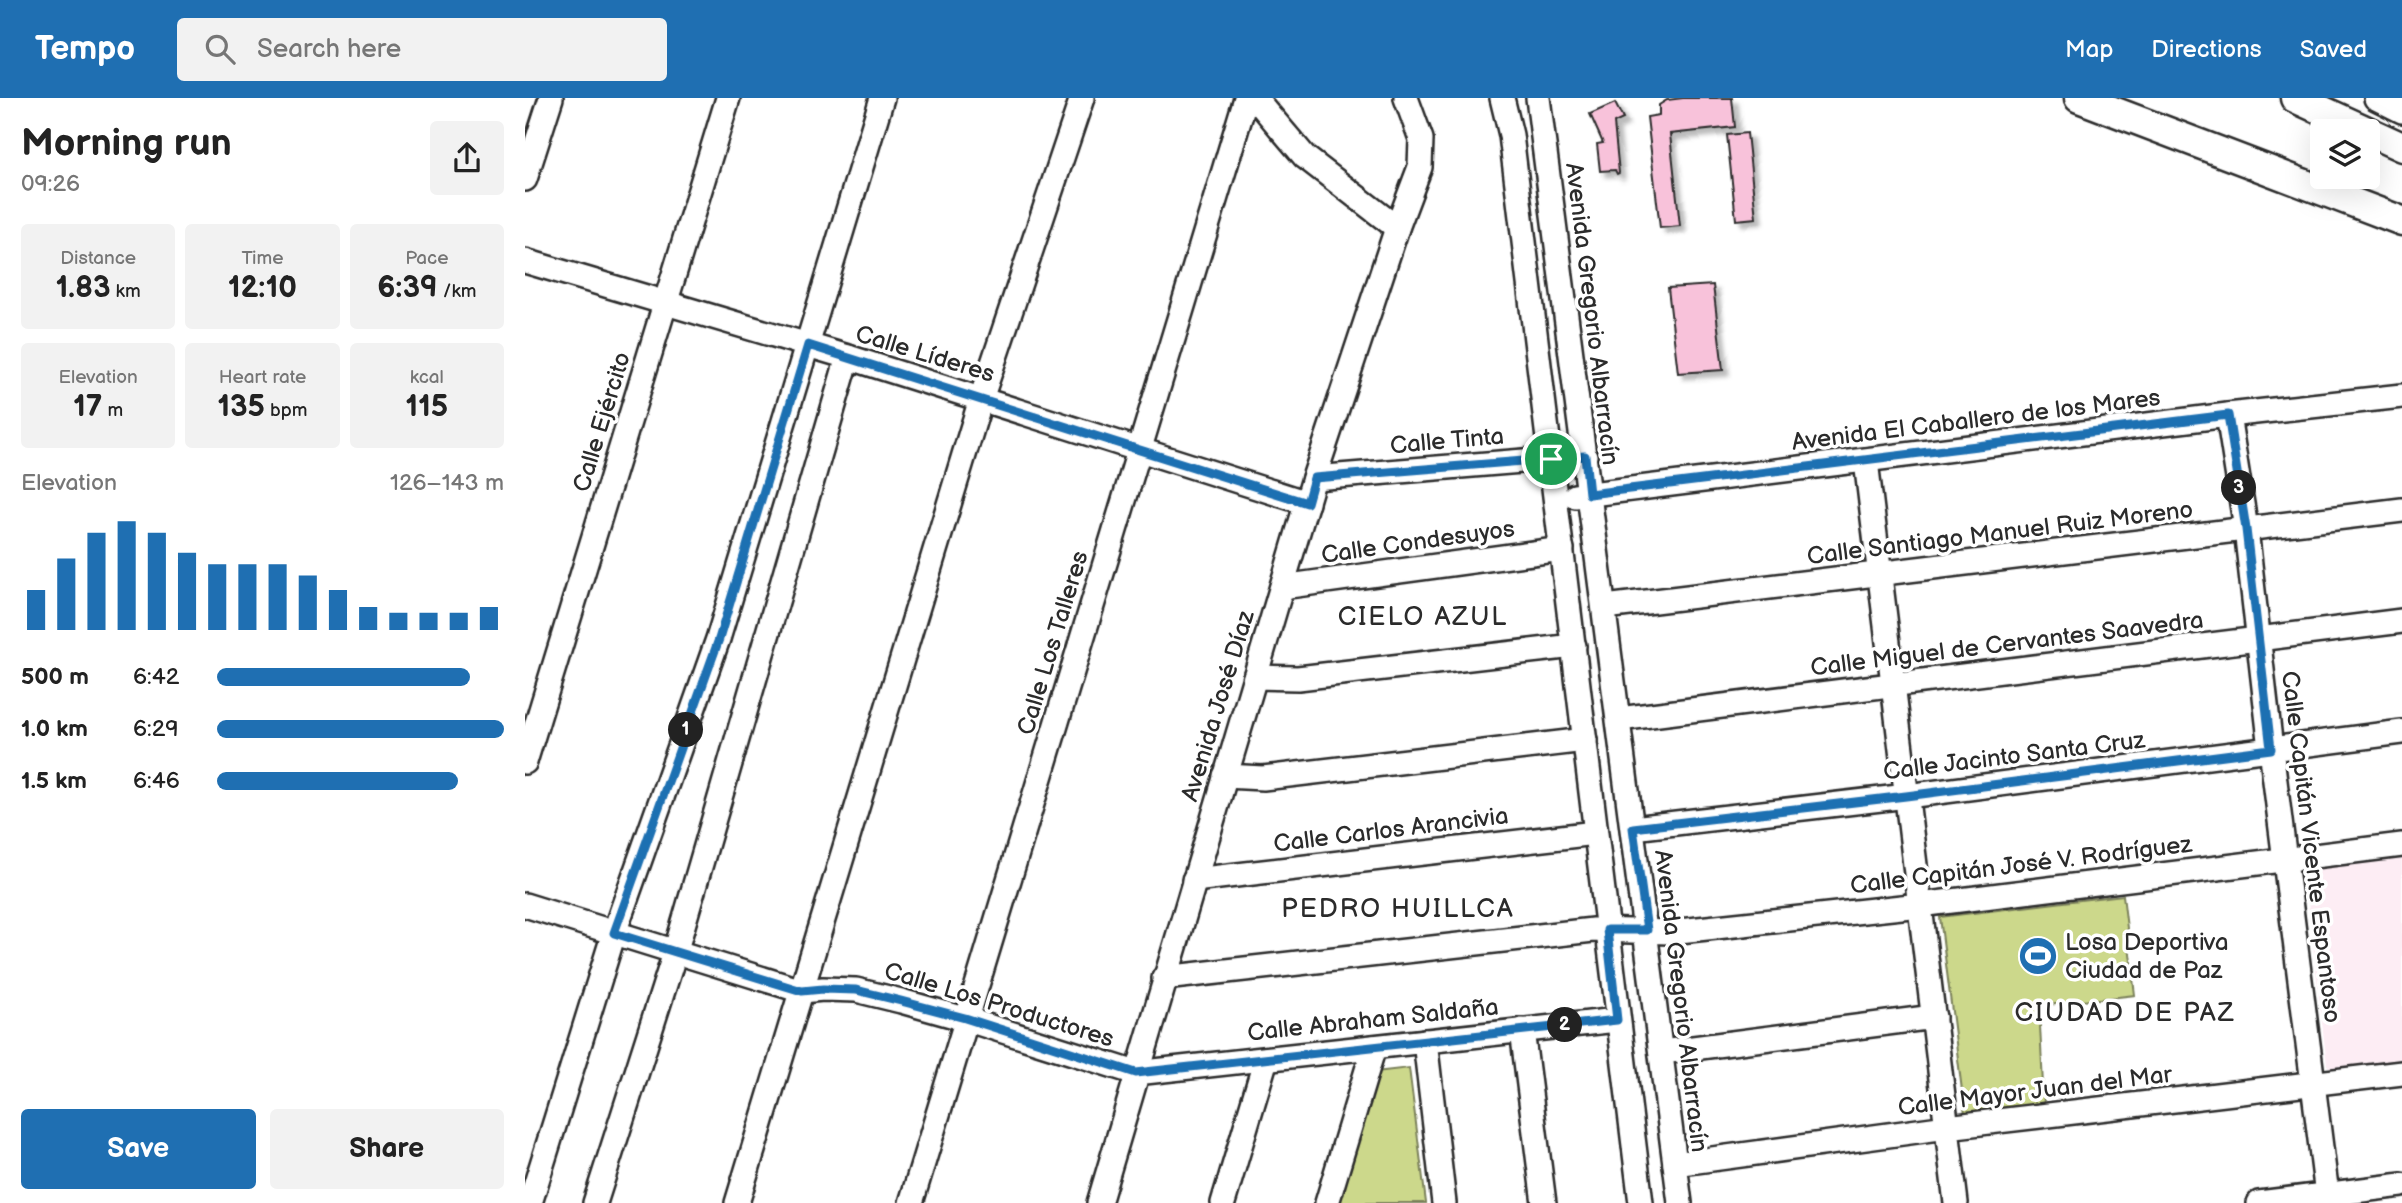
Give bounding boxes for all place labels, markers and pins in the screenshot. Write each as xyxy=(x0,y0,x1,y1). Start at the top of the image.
pin xyxy=(1521,429,1581,489)
pin: 3 xyxy=(2221,470,2257,506)
pin: 1 xyxy=(669,712,703,748)
place label: Losa Deportiva Ciudad de Paz xyxy=(2065,928,2229,985)
sports icon: Losa Deportiva Ciudad de Paz xyxy=(2017,935,2059,977)
pin: 2 xyxy=(1548,1007,1583,1042)

